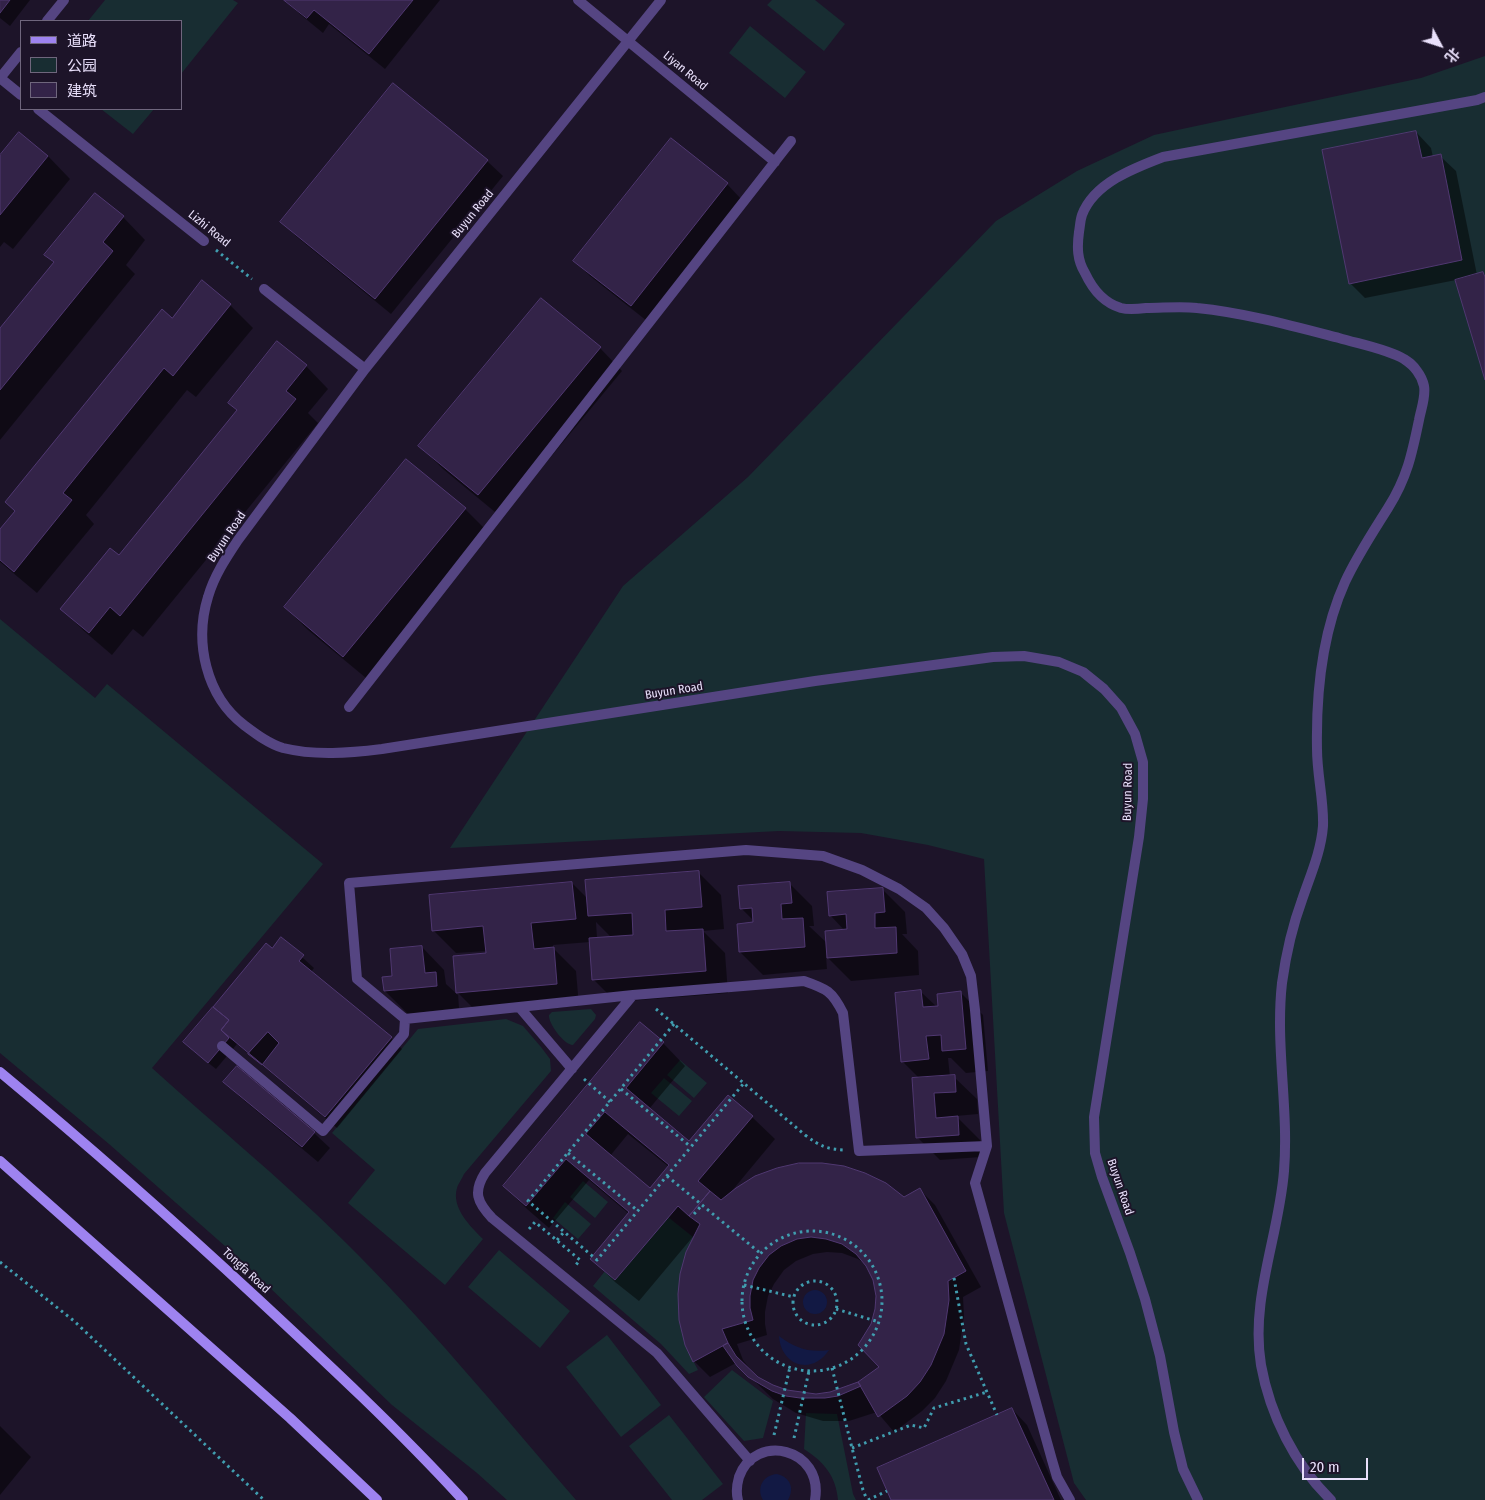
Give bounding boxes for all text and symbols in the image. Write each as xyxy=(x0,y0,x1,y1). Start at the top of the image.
legend xyxy=(20,20,182,110)
north arrow xyxy=(1415,20,1465,70)
text: 道路 xyxy=(67,32,97,50)
text: 北 xyxy=(1441,44,1463,66)
street label: Liyan Road xyxy=(660,48,710,94)
text: 公园 xyxy=(67,57,97,75)
text: 建筑 xyxy=(67,82,97,100)
street label: Buyun Road xyxy=(449,187,497,241)
street label: Lizhi Road xyxy=(185,208,233,250)
street label: Buyun Road xyxy=(205,509,249,565)
street label: Buyun Road xyxy=(644,679,704,703)
street label: Buyun Road xyxy=(1120,763,1136,821)
street label: Buyun Road xyxy=(1104,1157,1136,1217)
street label: Tongfa Road xyxy=(219,1245,273,1297)
scale bar xyxy=(1305,1448,1371,1480)
text: 20 m xyxy=(1310,1458,1340,1476)

